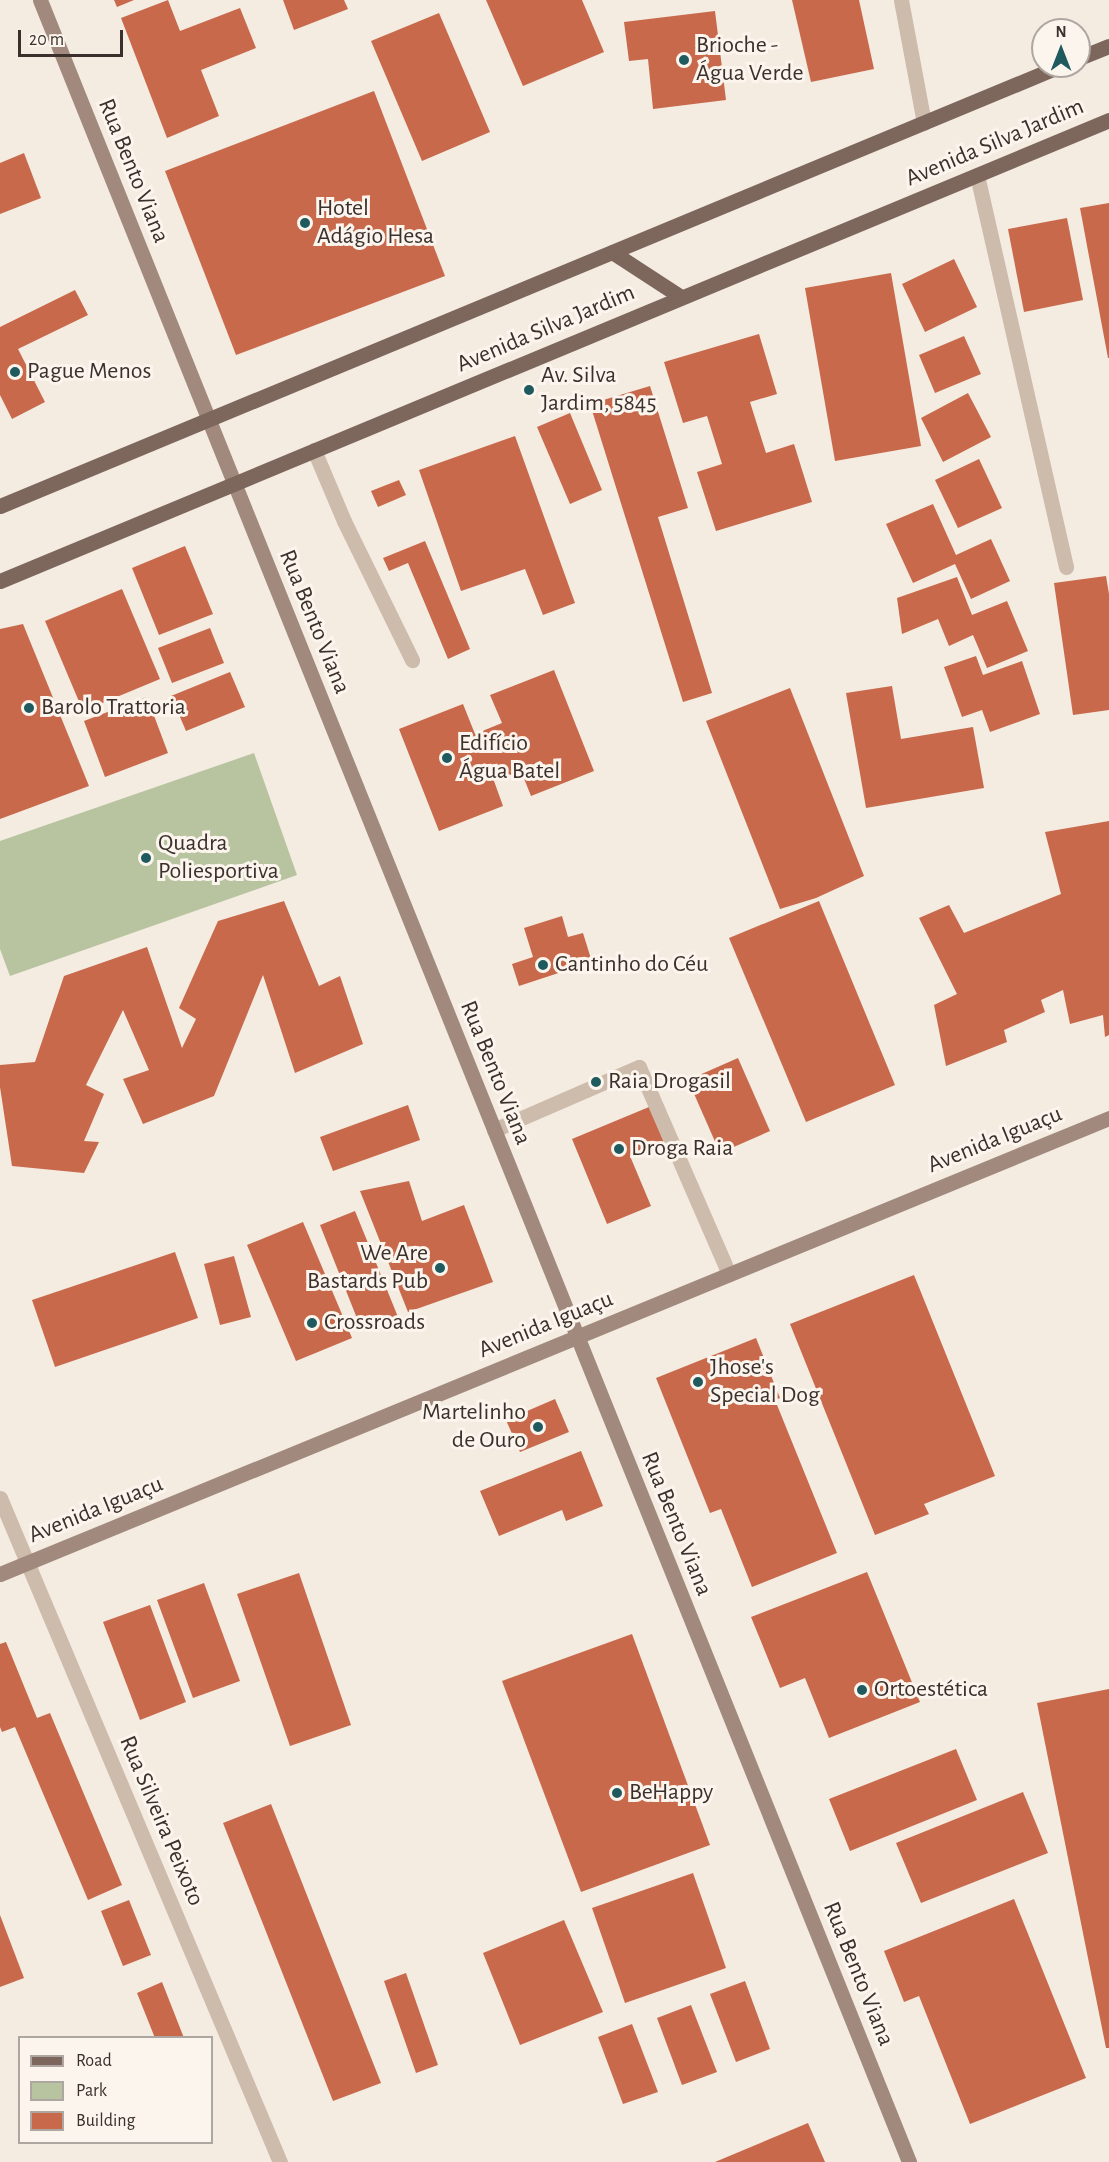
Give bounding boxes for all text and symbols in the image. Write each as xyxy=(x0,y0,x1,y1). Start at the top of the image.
scale bar xyxy=(21,18,126,56)
north arrow xyxy=(1031,18,1091,78)
text: N xyxy=(1055,24,1067,40)
text: 20 m xyxy=(29,31,64,49)
place label: Brioche - Água Verde xyxy=(696,32,804,88)
marker: Brioche - Água Verde xyxy=(677,53,691,67)
street label: Avenida Silva Jardim xyxy=(902,92,1088,194)
street label: Rua Bento Viana xyxy=(91,95,175,247)
place label: Hotel Adágio Hesa xyxy=(317,195,434,251)
marker: Hotel Adágio Hesa xyxy=(298,216,312,230)
street label: Avenida Silva Jardim xyxy=(453,278,639,380)
place label: Pague Menos xyxy=(27,358,151,386)
place label: Av. Silva Jardim, 5845 xyxy=(541,362,656,418)
marker: Pague Menos xyxy=(8,365,22,379)
marker: Av. Silva Jardim, 5845 xyxy=(522,383,536,397)
street label: Rua Bento Viana xyxy=(272,546,356,698)
place label: Barolo Trattoria xyxy=(41,694,186,722)
marker: Barolo Trattoria xyxy=(22,701,36,715)
place label: Edifício Água Batel xyxy=(459,730,560,786)
marker: Edifício Água Batel xyxy=(440,751,454,765)
place label: Quadra Poliesportiva xyxy=(158,830,279,886)
marker: Quadra Poliesportiva xyxy=(139,851,153,865)
place label: Cantinho do Céu xyxy=(555,951,708,979)
marker: Cantinho do Céu xyxy=(536,958,550,972)
street label: Rua Bento Viana xyxy=(453,997,537,1149)
place label: Raia Drogasil xyxy=(608,1068,731,1096)
marker: Raia Drogasil xyxy=(589,1075,603,1089)
street label: Avenida Iguaçu xyxy=(924,1100,1066,1180)
place label: Droga Raia xyxy=(631,1135,733,1163)
marker: Droga Raia xyxy=(612,1142,626,1156)
place label: We Are Bastards Pub xyxy=(307,1240,428,1296)
marker: We Are Bastards Pub xyxy=(433,1261,447,1275)
street label: Avenida Iguaçu xyxy=(475,1285,617,1365)
place label: Crossroads xyxy=(324,1309,425,1337)
marker: Crossroads xyxy=(305,1316,319,1330)
place label: Jhose's Special Dog xyxy=(710,1354,820,1410)
marker: Jhose's Special Dog xyxy=(691,1375,705,1389)
place label: Martelinho de Ouro xyxy=(422,1399,526,1455)
marker: Martelinho de Ouro xyxy=(531,1420,545,1434)
street label: Rua Bento Viana xyxy=(634,1448,718,1600)
street label: Avenida Iguaçu xyxy=(25,1470,167,1550)
place label: Ortoestética xyxy=(874,1676,988,1704)
marker: Ortoestética xyxy=(855,1683,869,1697)
street label: Rua Silveira Peixoto xyxy=(112,1732,210,1910)
place label: BeHappy xyxy=(629,1779,713,1807)
marker: BeHappy xyxy=(610,1786,624,1800)
street label: Rua Bento Viana xyxy=(816,1898,900,2050)
legend xyxy=(18,2036,213,2144)
text: Road xyxy=(76,2052,112,2070)
text: Park xyxy=(76,2082,107,2100)
text: Building xyxy=(76,2112,135,2130)

